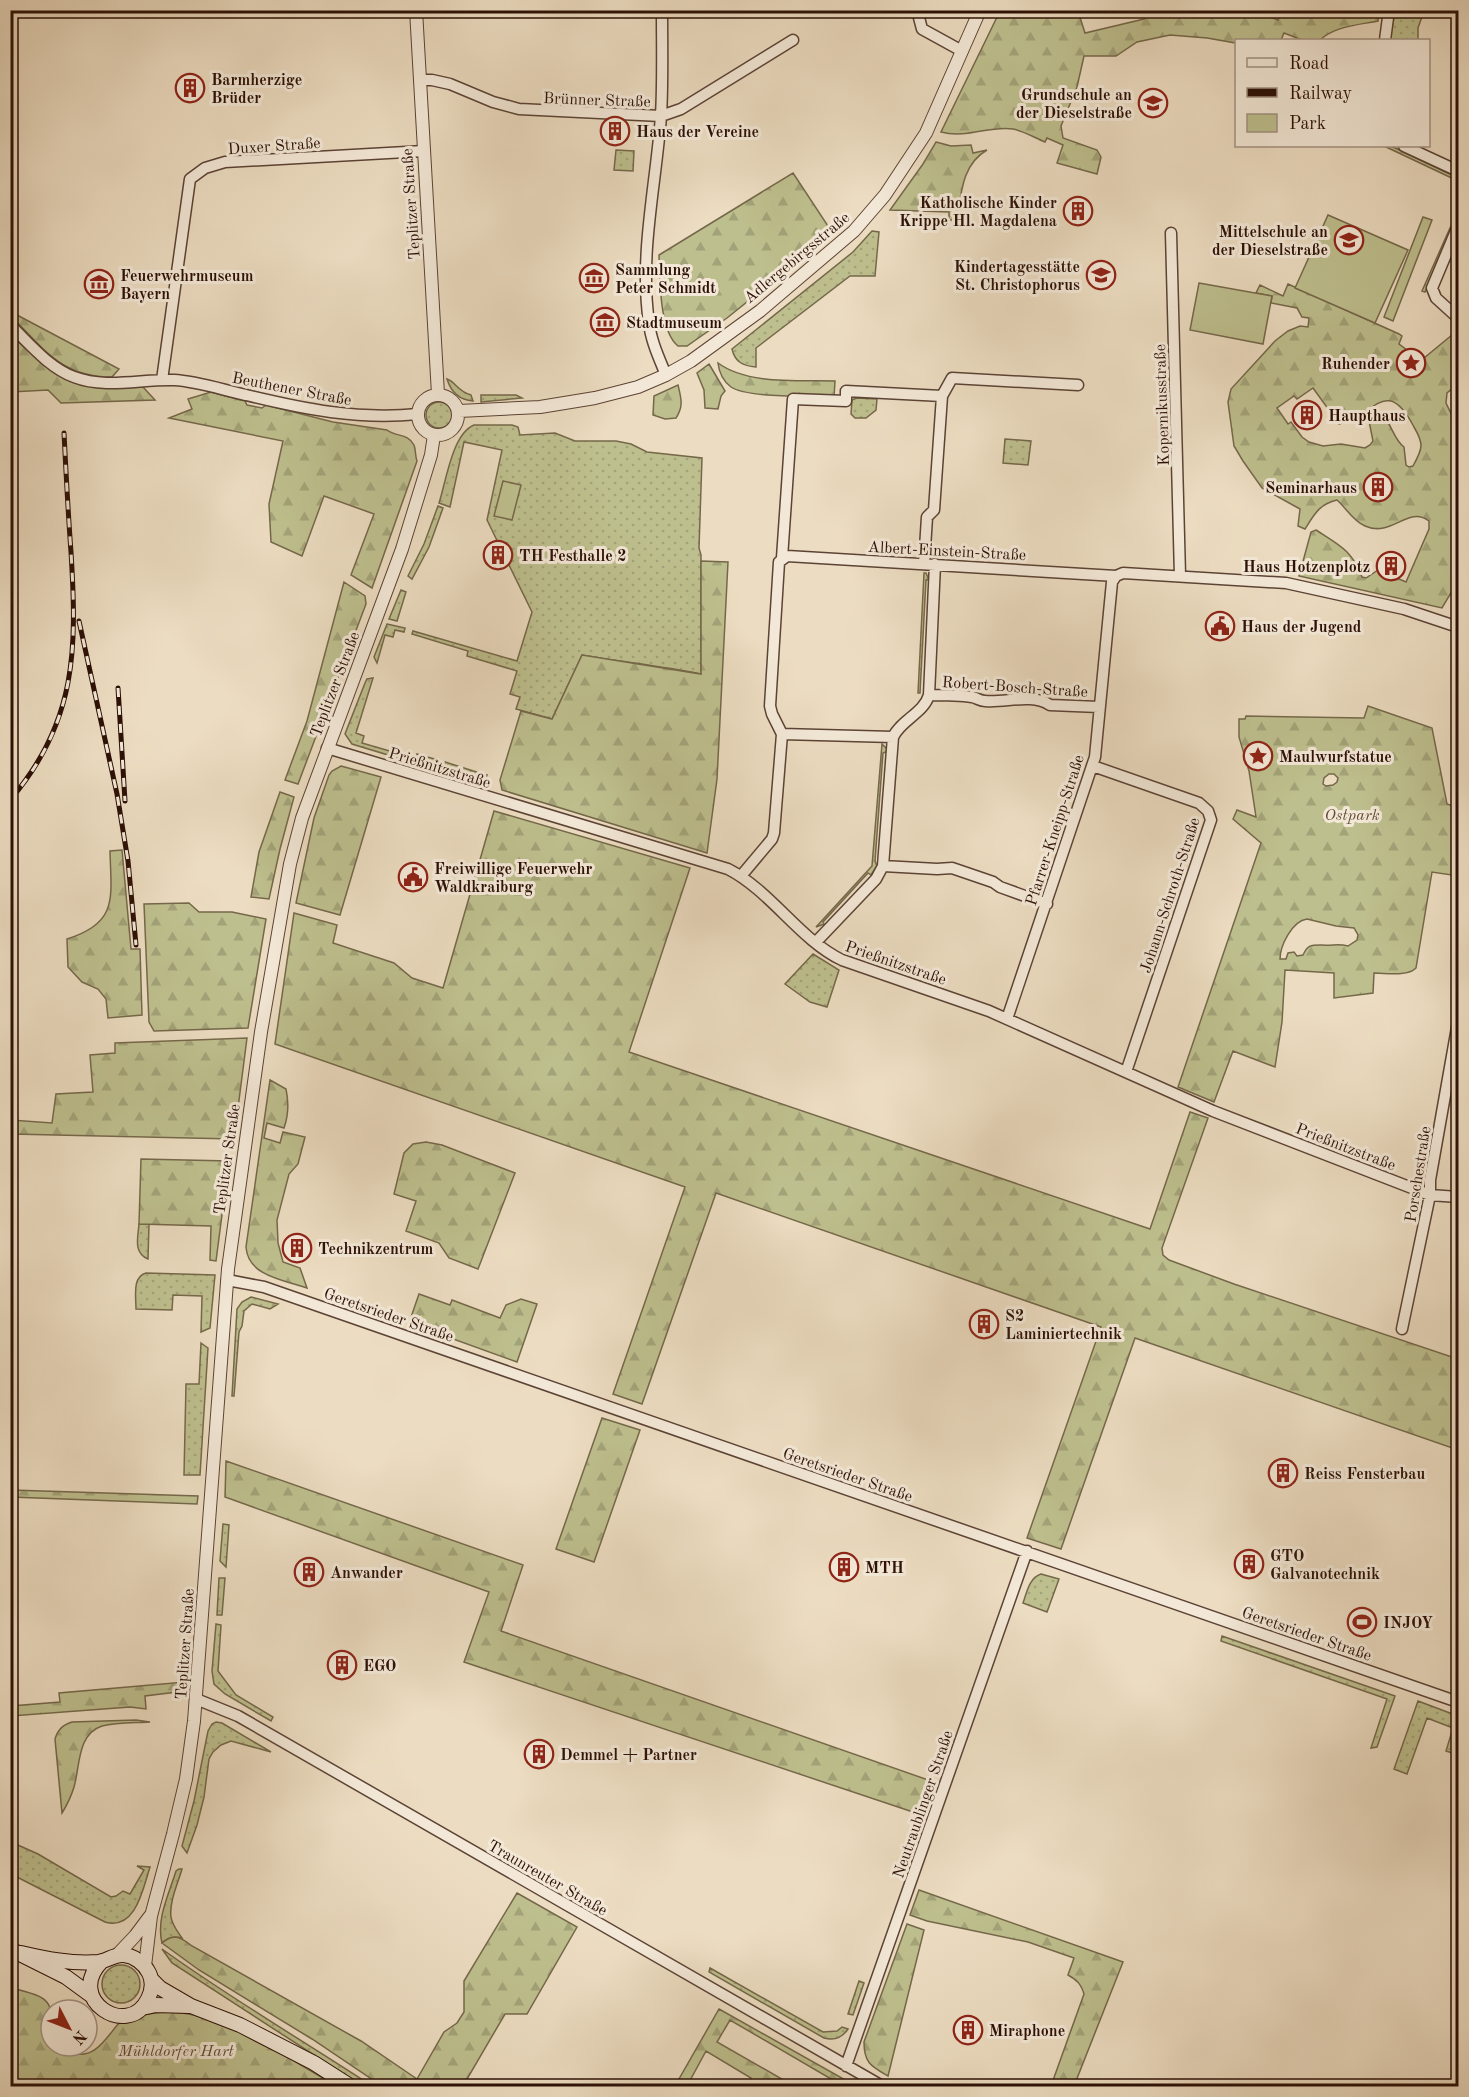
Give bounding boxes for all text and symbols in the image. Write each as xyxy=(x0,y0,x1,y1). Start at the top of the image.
legend xyxy=(1235,39,1430,147)
text: Road xyxy=(1289,55,1329,73)
building icon: Barmherzige Brüder xyxy=(174,72,206,104)
place label: Barmherzige Brüder xyxy=(211,73,302,107)
text: Railway xyxy=(1289,85,1352,103)
school or university icon: Grundschule an der Dieselstraße xyxy=(1137,87,1169,119)
place label: Grundschule an der Dieselstraße xyxy=(1016,88,1132,122)
street label: Brünner Straße xyxy=(543,91,651,111)
building icon: Haus der Vereine xyxy=(599,115,631,147)
text: Park xyxy=(1289,115,1326,133)
place label: Haus der Vereine xyxy=(636,125,759,141)
street label: Duxer Straße xyxy=(227,136,321,158)
street label: Teplitzer Straße xyxy=(400,148,424,260)
building icon: Katholische Kinder Krippe Hl. Magdalena xyxy=(1062,195,1094,227)
place label: Katholische Kinder Krippe Hl. Magdalena xyxy=(899,196,1057,230)
street label: Adlergebirgsstraße xyxy=(741,210,853,307)
school or university icon: Mittelschule an der Dieselstraße xyxy=(1333,224,1365,256)
place label: Mittelschule an der Dieselstraße xyxy=(1212,225,1328,259)
school or university icon: Kindertagesstätte St. Christophorus xyxy=(1085,259,1117,291)
place label: Kindertagesstätte St. Christophorus xyxy=(954,260,1080,294)
museum icon: Sammlung Peter Schmidt xyxy=(578,262,610,294)
place label: Sammlung Peter Schmidt xyxy=(615,263,716,297)
museum icon: Feuerwehrmuseum Bayern xyxy=(83,268,115,300)
place label: Feuerwehrmuseum Bayern xyxy=(120,269,254,303)
museum icon: Stadtmuseum xyxy=(589,306,621,338)
place label: Stadtmuseum xyxy=(626,316,722,332)
street label: Kopernikusstraße xyxy=(1153,344,1173,466)
place icon: Ruhender xyxy=(1395,347,1427,379)
place label: Ruhender xyxy=(1321,357,1390,373)
street label: Beuthener Straße xyxy=(230,371,353,409)
building icon: Haupthaus xyxy=(1291,399,1323,431)
place label: Haupthaus xyxy=(1328,409,1406,425)
building icon: Seminarhaus xyxy=(1362,471,1394,503)
place label: Seminarhaus xyxy=(1265,481,1357,497)
building icon: TH Festhalle 2 xyxy=(482,539,514,571)
street label: Albert-Einstein-Straße xyxy=(867,540,1027,564)
place label: TH Festhalle 2 xyxy=(519,549,627,565)
building icon: Haus Hotzenplotz xyxy=(1375,550,1407,582)
place label: Haus Hotzenplotz xyxy=(1243,560,1370,576)
public building icon: Haus der Jugend xyxy=(1204,610,1236,642)
place label: Haus der Jugend xyxy=(1241,620,1362,636)
street label: Teplitzer Straße xyxy=(308,630,363,740)
street label: Robert-Bosch-Straße xyxy=(941,675,1088,701)
place icon: Maulwurfstatue xyxy=(1242,740,1274,772)
street label: Prießnitzstraße xyxy=(386,746,492,792)
place label: Maulwurfstatue xyxy=(1279,750,1392,766)
street label: Pfarrer-Kneipp-Straße xyxy=(1024,753,1088,908)
park label: Ostpark xyxy=(1324,808,1380,824)
street label: Johann-Schroth-Straße xyxy=(1138,816,1204,975)
public building icon: Freiwillige Feuerwehr Waldkraiburg xyxy=(397,861,429,893)
place label: Freiwillige Feuerwehr Waldkraiburg xyxy=(434,862,592,896)
street label: Prießnitzstraße xyxy=(843,939,948,989)
street label: Teplitzer Straße xyxy=(212,1103,244,1216)
street label: Prießnitzstraße xyxy=(1293,1121,1398,1174)
street label: Porschestraße xyxy=(1403,1125,1434,1224)
building icon: Technikzentrum xyxy=(281,1232,313,1264)
place label: Technikzentrum xyxy=(318,1242,433,1258)
street label: Geretsrieder Straße xyxy=(321,1286,455,1346)
building icon: S2 Laminiertechnik xyxy=(968,1308,1000,1340)
place label: S2 Laminiertechnik xyxy=(1005,1309,1122,1343)
street label: Geretsrieder Straße xyxy=(780,1446,914,1506)
building icon: Reiss Fensterbau xyxy=(1267,1457,1299,1489)
place label: Reiss Fensterbau xyxy=(1304,1467,1425,1483)
building icon: GTO Galvanotechnik xyxy=(1233,1548,1265,1580)
place label: GTO Galvanotechnik xyxy=(1270,1549,1380,1583)
building icon: MTH xyxy=(828,1551,860,1583)
building icon: Anwander xyxy=(293,1556,325,1588)
place label: MTH xyxy=(865,1561,904,1577)
place label: Anwander xyxy=(330,1566,403,1582)
street label: Teplitzer Straße xyxy=(174,1588,198,1700)
street label: Geretsrieder Straße xyxy=(1239,1605,1373,1665)
sports icon: INJOY xyxy=(1346,1606,1378,1638)
place label: INJOY xyxy=(1383,1616,1433,1632)
building icon: EGO xyxy=(326,1649,358,1681)
place label: EGO xyxy=(363,1659,396,1675)
street label: Neutraublinger Straße xyxy=(891,1729,957,1881)
building icon: Demmel + Partner xyxy=(523,1738,555,1770)
place label: Demmel + Partner xyxy=(560,1748,697,1764)
street label: Traunreuter Straße xyxy=(484,1838,610,1919)
north arrow xyxy=(39,1998,99,2058)
building icon: Miraphone xyxy=(952,2014,984,2046)
place label: Miraphone xyxy=(989,2024,1065,2040)
text: N xyxy=(68,2027,89,2047)
park label: Mühldorfer Hart xyxy=(117,2044,235,2060)

